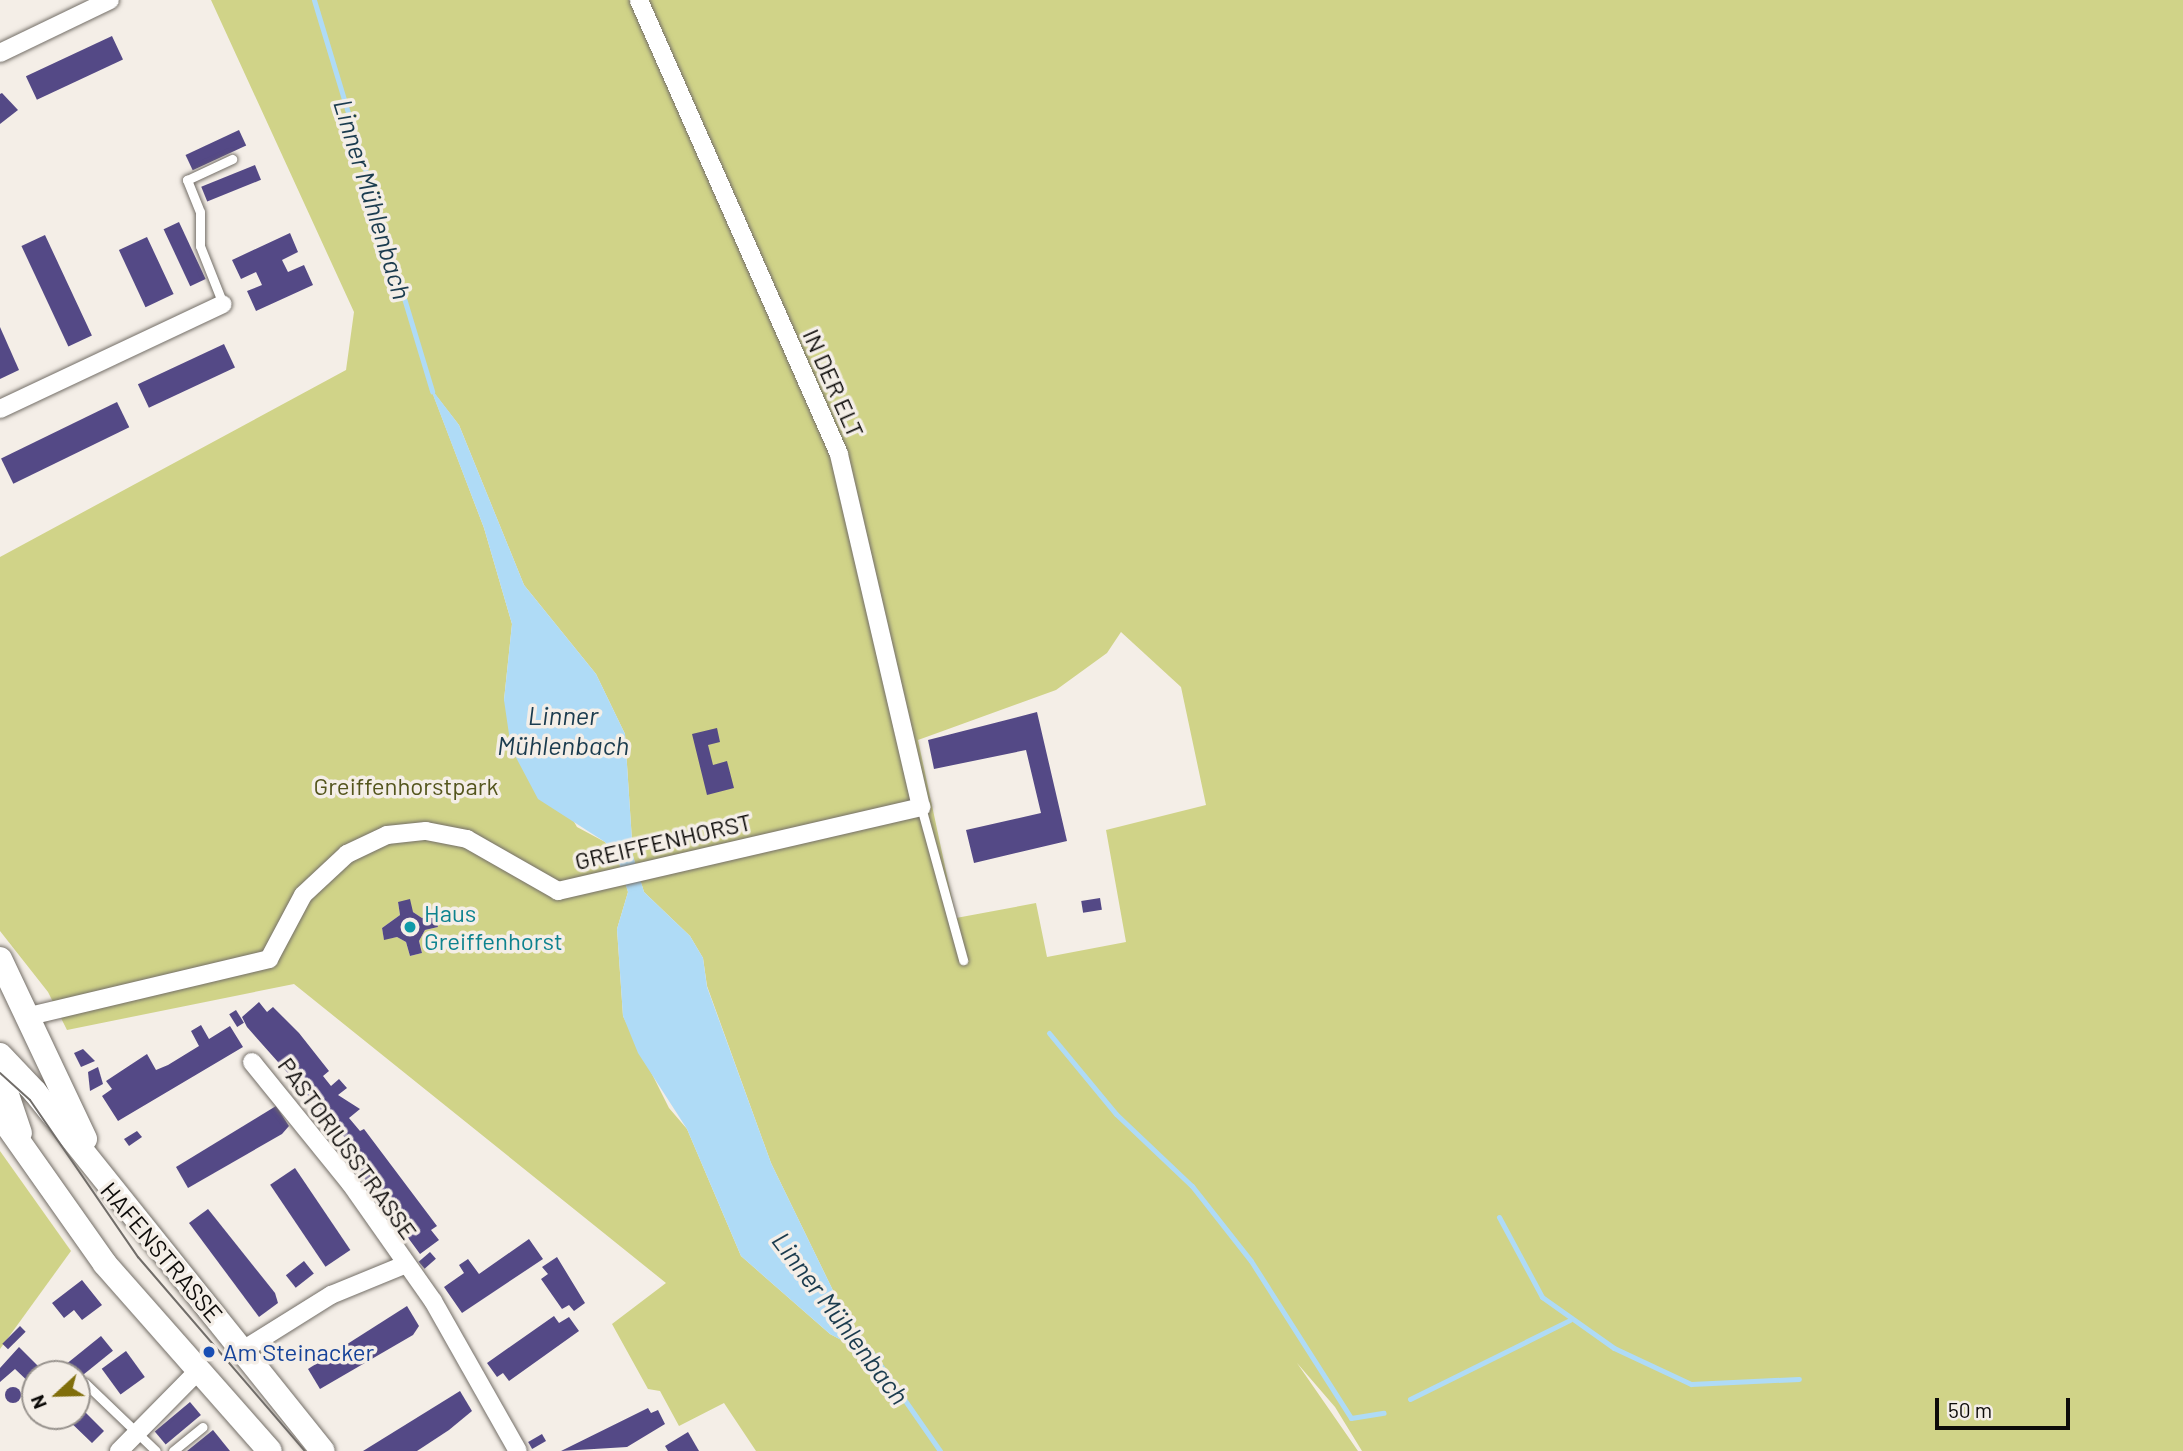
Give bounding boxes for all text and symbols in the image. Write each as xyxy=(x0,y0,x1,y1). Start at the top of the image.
water label: Linner Mühlenbach xyxy=(328,95,418,303)
street label: IN DER ELT xyxy=(797,324,871,442)
water label: Linner Mühlenbach xyxy=(497,699,629,760)
park label: Greiffenhorstpark xyxy=(314,772,498,800)
street label: GREIFFENHORST xyxy=(572,807,754,875)
place label: Haus Greiffenhorst xyxy=(424,899,563,955)
marker: Haus Greiffenhorst xyxy=(402,919,418,935)
street label: PASTORIUSSTRASSE xyxy=(272,1051,424,1245)
street label: HAFENSTRASSE xyxy=(95,1176,229,1328)
water label: Linner Mühlenbach xyxy=(766,1226,916,1410)
place label: Am Steinacker xyxy=(223,1338,374,1366)
marker: Am Steinacker xyxy=(201,1344,217,1360)
north arrow xyxy=(21,1360,91,1430)
scale bar xyxy=(1938,1384,2073,1428)
text: N xyxy=(25,1392,51,1412)
text: 50 m xyxy=(1948,1397,1992,1422)

